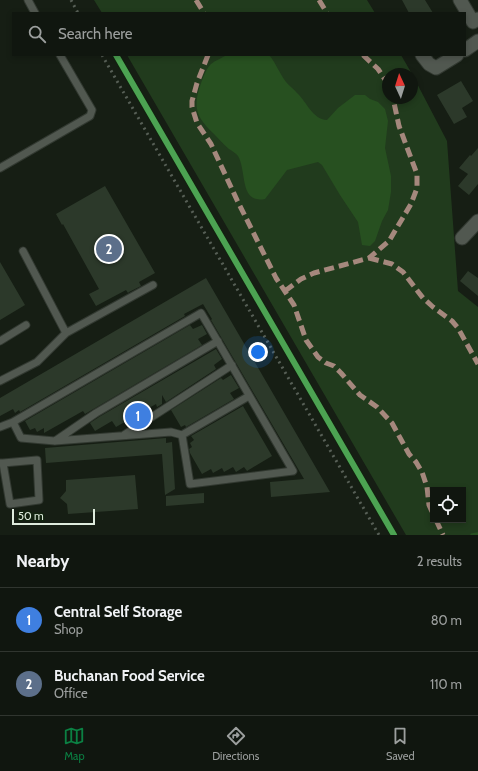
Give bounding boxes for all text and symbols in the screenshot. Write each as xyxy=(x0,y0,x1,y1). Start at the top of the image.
search box xyxy=(12,12,466,56)
icon: search xyxy=(26,23,48,45)
text: Search here xyxy=(58,25,133,43)
north arrow xyxy=(382,68,418,104)
pin: 2 xyxy=(96,234,122,264)
your location xyxy=(248,342,268,362)
pin: 1 xyxy=(125,401,151,431)
map controls xyxy=(430,487,466,523)
button: locate xyxy=(430,487,466,523)
scale bar xyxy=(12,507,95,526)
text: 50 m xyxy=(18,509,44,523)
text: Nearby xyxy=(16,551,69,571)
text: 2 results xyxy=(417,553,462,569)
text: Central Self Storage xyxy=(54,603,182,621)
text: 1 xyxy=(27,612,31,628)
text: 80 m xyxy=(431,612,462,628)
text: Shop xyxy=(54,621,83,637)
text: Buchanan Food Service xyxy=(54,667,205,685)
text: 2 xyxy=(26,676,32,692)
text: 110 m xyxy=(430,676,462,692)
text: Office xyxy=(54,685,88,701)
tab: Map xyxy=(63,725,85,763)
tab: Directions xyxy=(212,725,259,763)
tab: Saved xyxy=(386,725,415,763)

